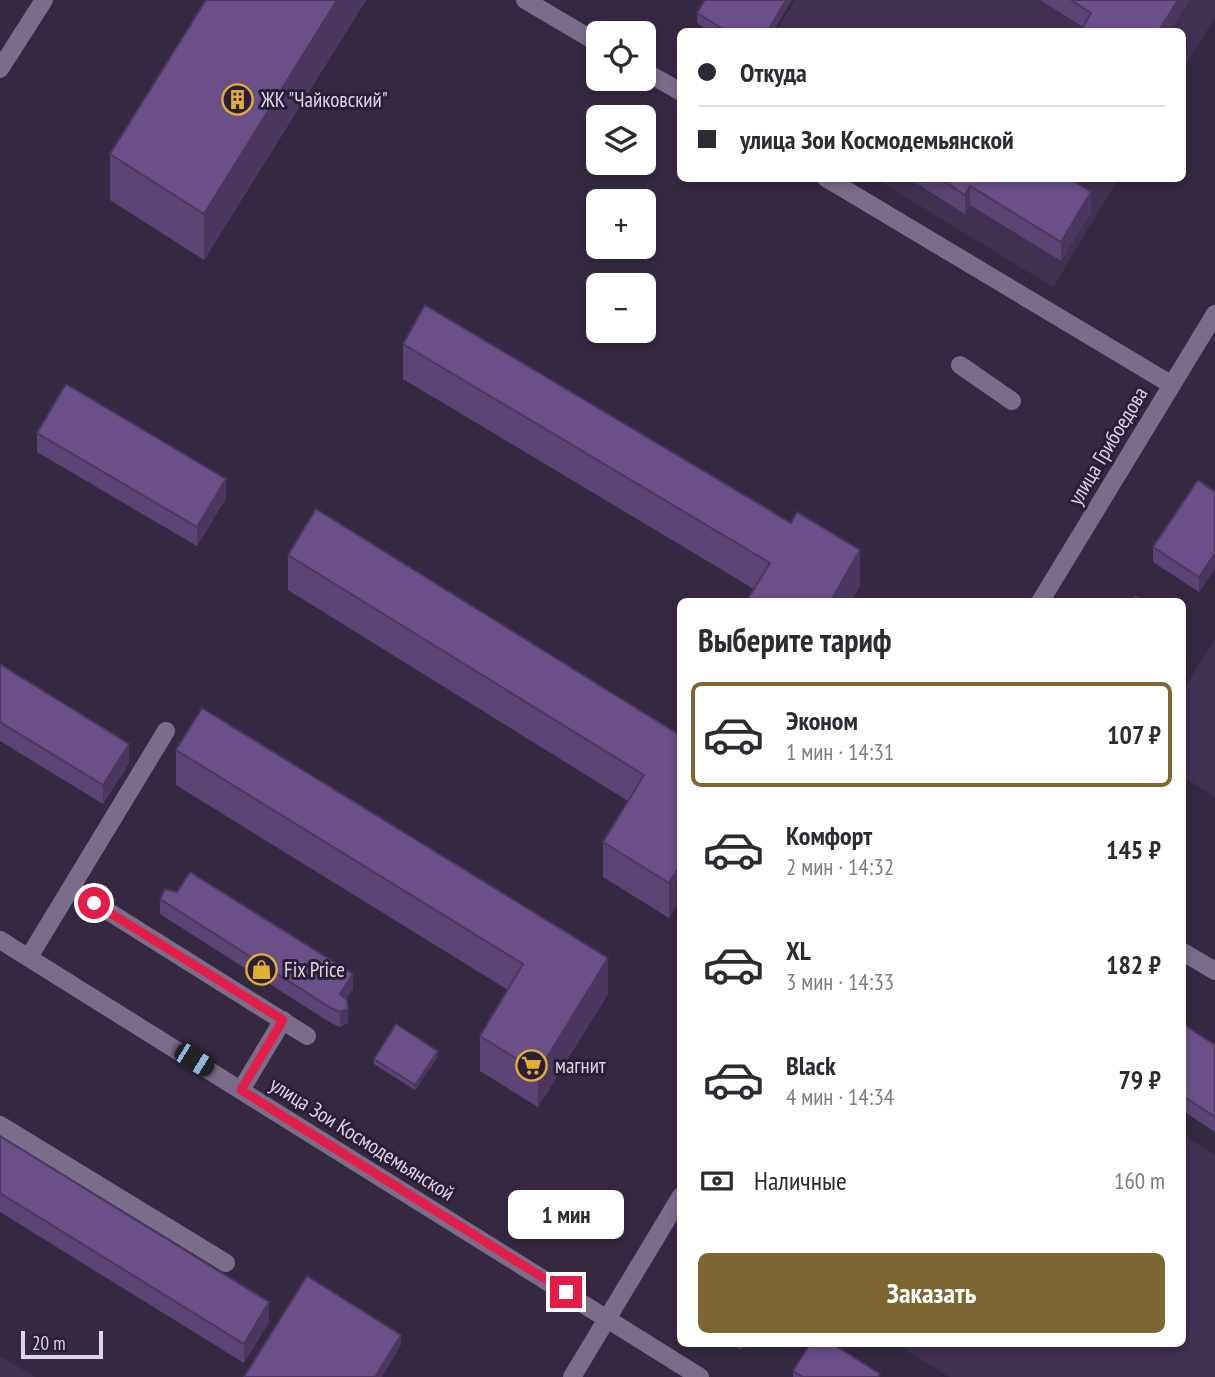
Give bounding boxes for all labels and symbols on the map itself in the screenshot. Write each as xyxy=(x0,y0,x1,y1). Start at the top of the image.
building icon: ЖК "Чайковский" xyxy=(221,83,255,117)
place label: ЖК "Чайковский" xyxy=(260,86,388,113)
street label: улица Грибоедова xyxy=(1062,382,1153,510)
route start xyxy=(78,887,110,919)
shop icon: Fix Price xyxy=(244,953,278,987)
place label: Fix Price xyxy=(284,956,345,983)
car xyxy=(171,1040,218,1080)
supermarket icon: магнит xyxy=(515,1049,549,1083)
place label: магнит xyxy=(555,1052,606,1079)
street label: улица Зои Космодемьянской xyxy=(265,1071,460,1206)
callout: 1 мин xyxy=(508,1190,624,1240)
route end xyxy=(550,1276,582,1308)
scale bar xyxy=(21,1328,103,1360)

